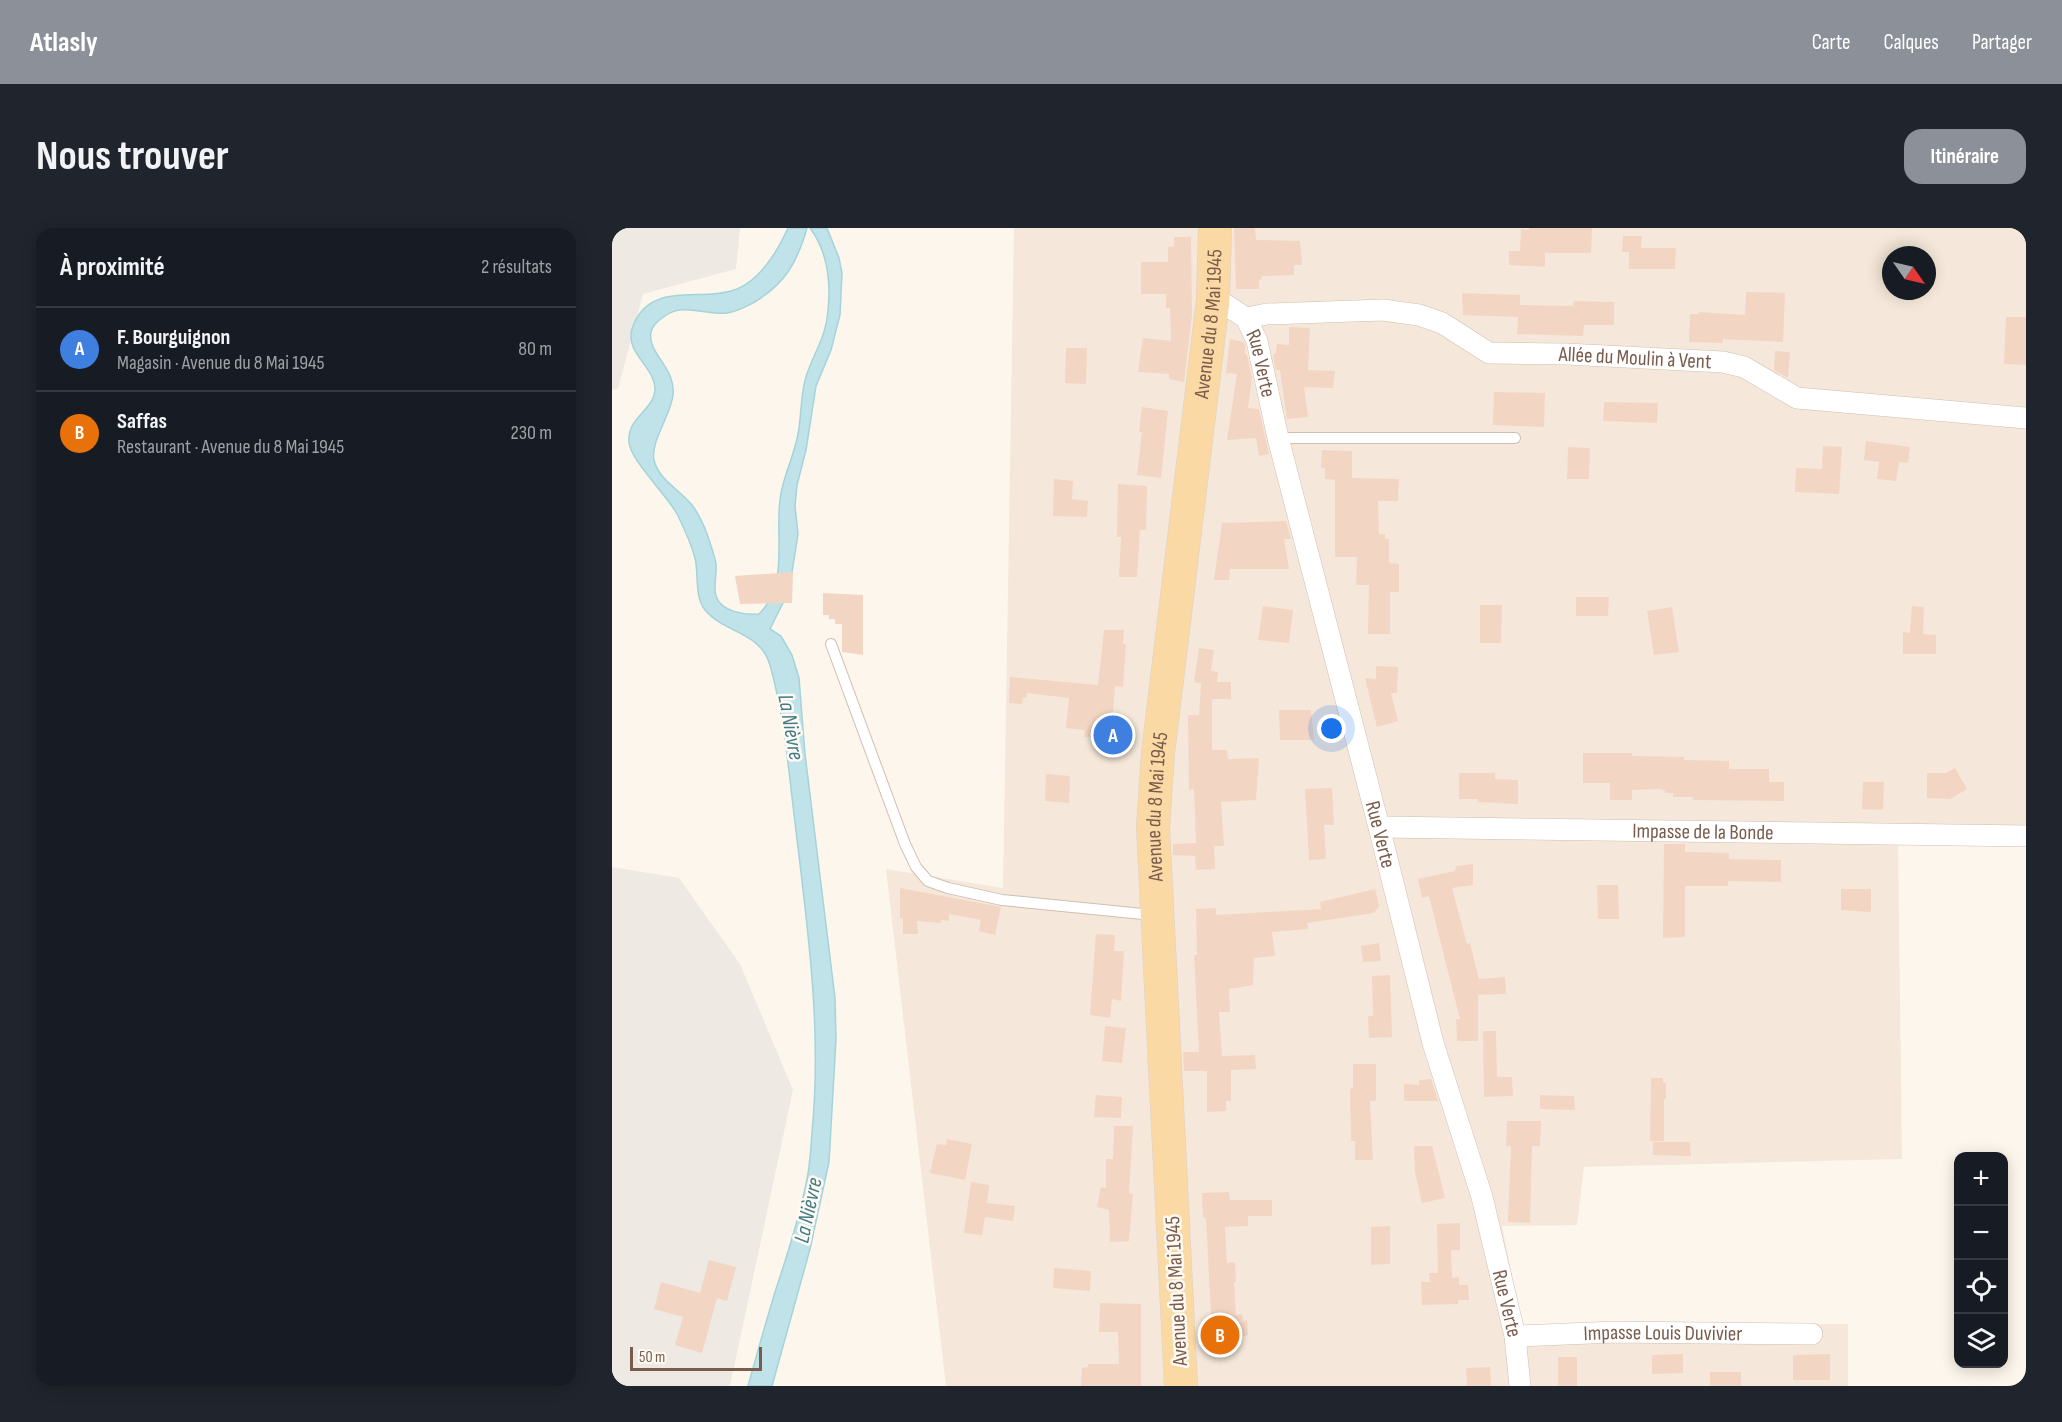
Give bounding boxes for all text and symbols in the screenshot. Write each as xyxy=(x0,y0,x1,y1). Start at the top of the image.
text: Atlasly xyxy=(30,26,98,59)
text: Carte xyxy=(1812,30,1851,55)
text: Calques xyxy=(1884,30,1939,55)
text: Partager xyxy=(1972,30,2032,55)
button: Itinéraire xyxy=(1904,129,2026,184)
text: Nous trouver xyxy=(36,131,229,182)
north arrow xyxy=(1882,246,1936,300)
street label: Avenue du 8 Mai 1945 xyxy=(1189,249,1227,401)
text: À proximité xyxy=(60,252,165,283)
text: 2 résultats xyxy=(481,255,552,279)
text: F. Bourguignon xyxy=(117,324,230,351)
street label: Rue Verte xyxy=(1240,325,1281,399)
text: A xyxy=(75,337,84,361)
text: 80 m xyxy=(518,337,552,361)
street label: Allée du Moulin à Vent xyxy=(1557,342,1712,374)
text: Magasin · Avenue du 8 Mai 1945 xyxy=(117,351,324,375)
text: Saffas xyxy=(117,408,167,435)
text: B xyxy=(75,421,84,445)
text: 230 m xyxy=(510,421,552,445)
text: Restaurant · Avenue du 8 Mai 1945 xyxy=(117,435,344,459)
water label: La Nièvre xyxy=(771,692,810,763)
pin: A xyxy=(1094,712,1132,758)
your location xyxy=(1317,714,1346,743)
street label: Avenue du 8 Mai 1945 xyxy=(1141,731,1173,883)
street label: Rue Verte xyxy=(1360,798,1401,871)
street label: Impasse de la Bonde xyxy=(1632,819,1774,845)
map controls xyxy=(1954,1152,2008,1368)
button: + xyxy=(1954,1152,2008,1206)
water label: La Nièvre xyxy=(788,1175,829,1246)
button: − xyxy=(1954,1206,2008,1260)
street label: Avenue du 8 Mai 1945 xyxy=(1160,1216,1193,1367)
button: locate xyxy=(1954,1260,2008,1314)
street label: Rue Verte xyxy=(1487,1267,1527,1340)
pin: B xyxy=(1200,1312,1240,1358)
button: layers xyxy=(1954,1314,2008,1368)
street label: Impasse Louis Duvivier xyxy=(1583,1320,1742,1346)
scale bar xyxy=(630,1344,762,1372)
text: 50 m xyxy=(639,1348,665,1367)

